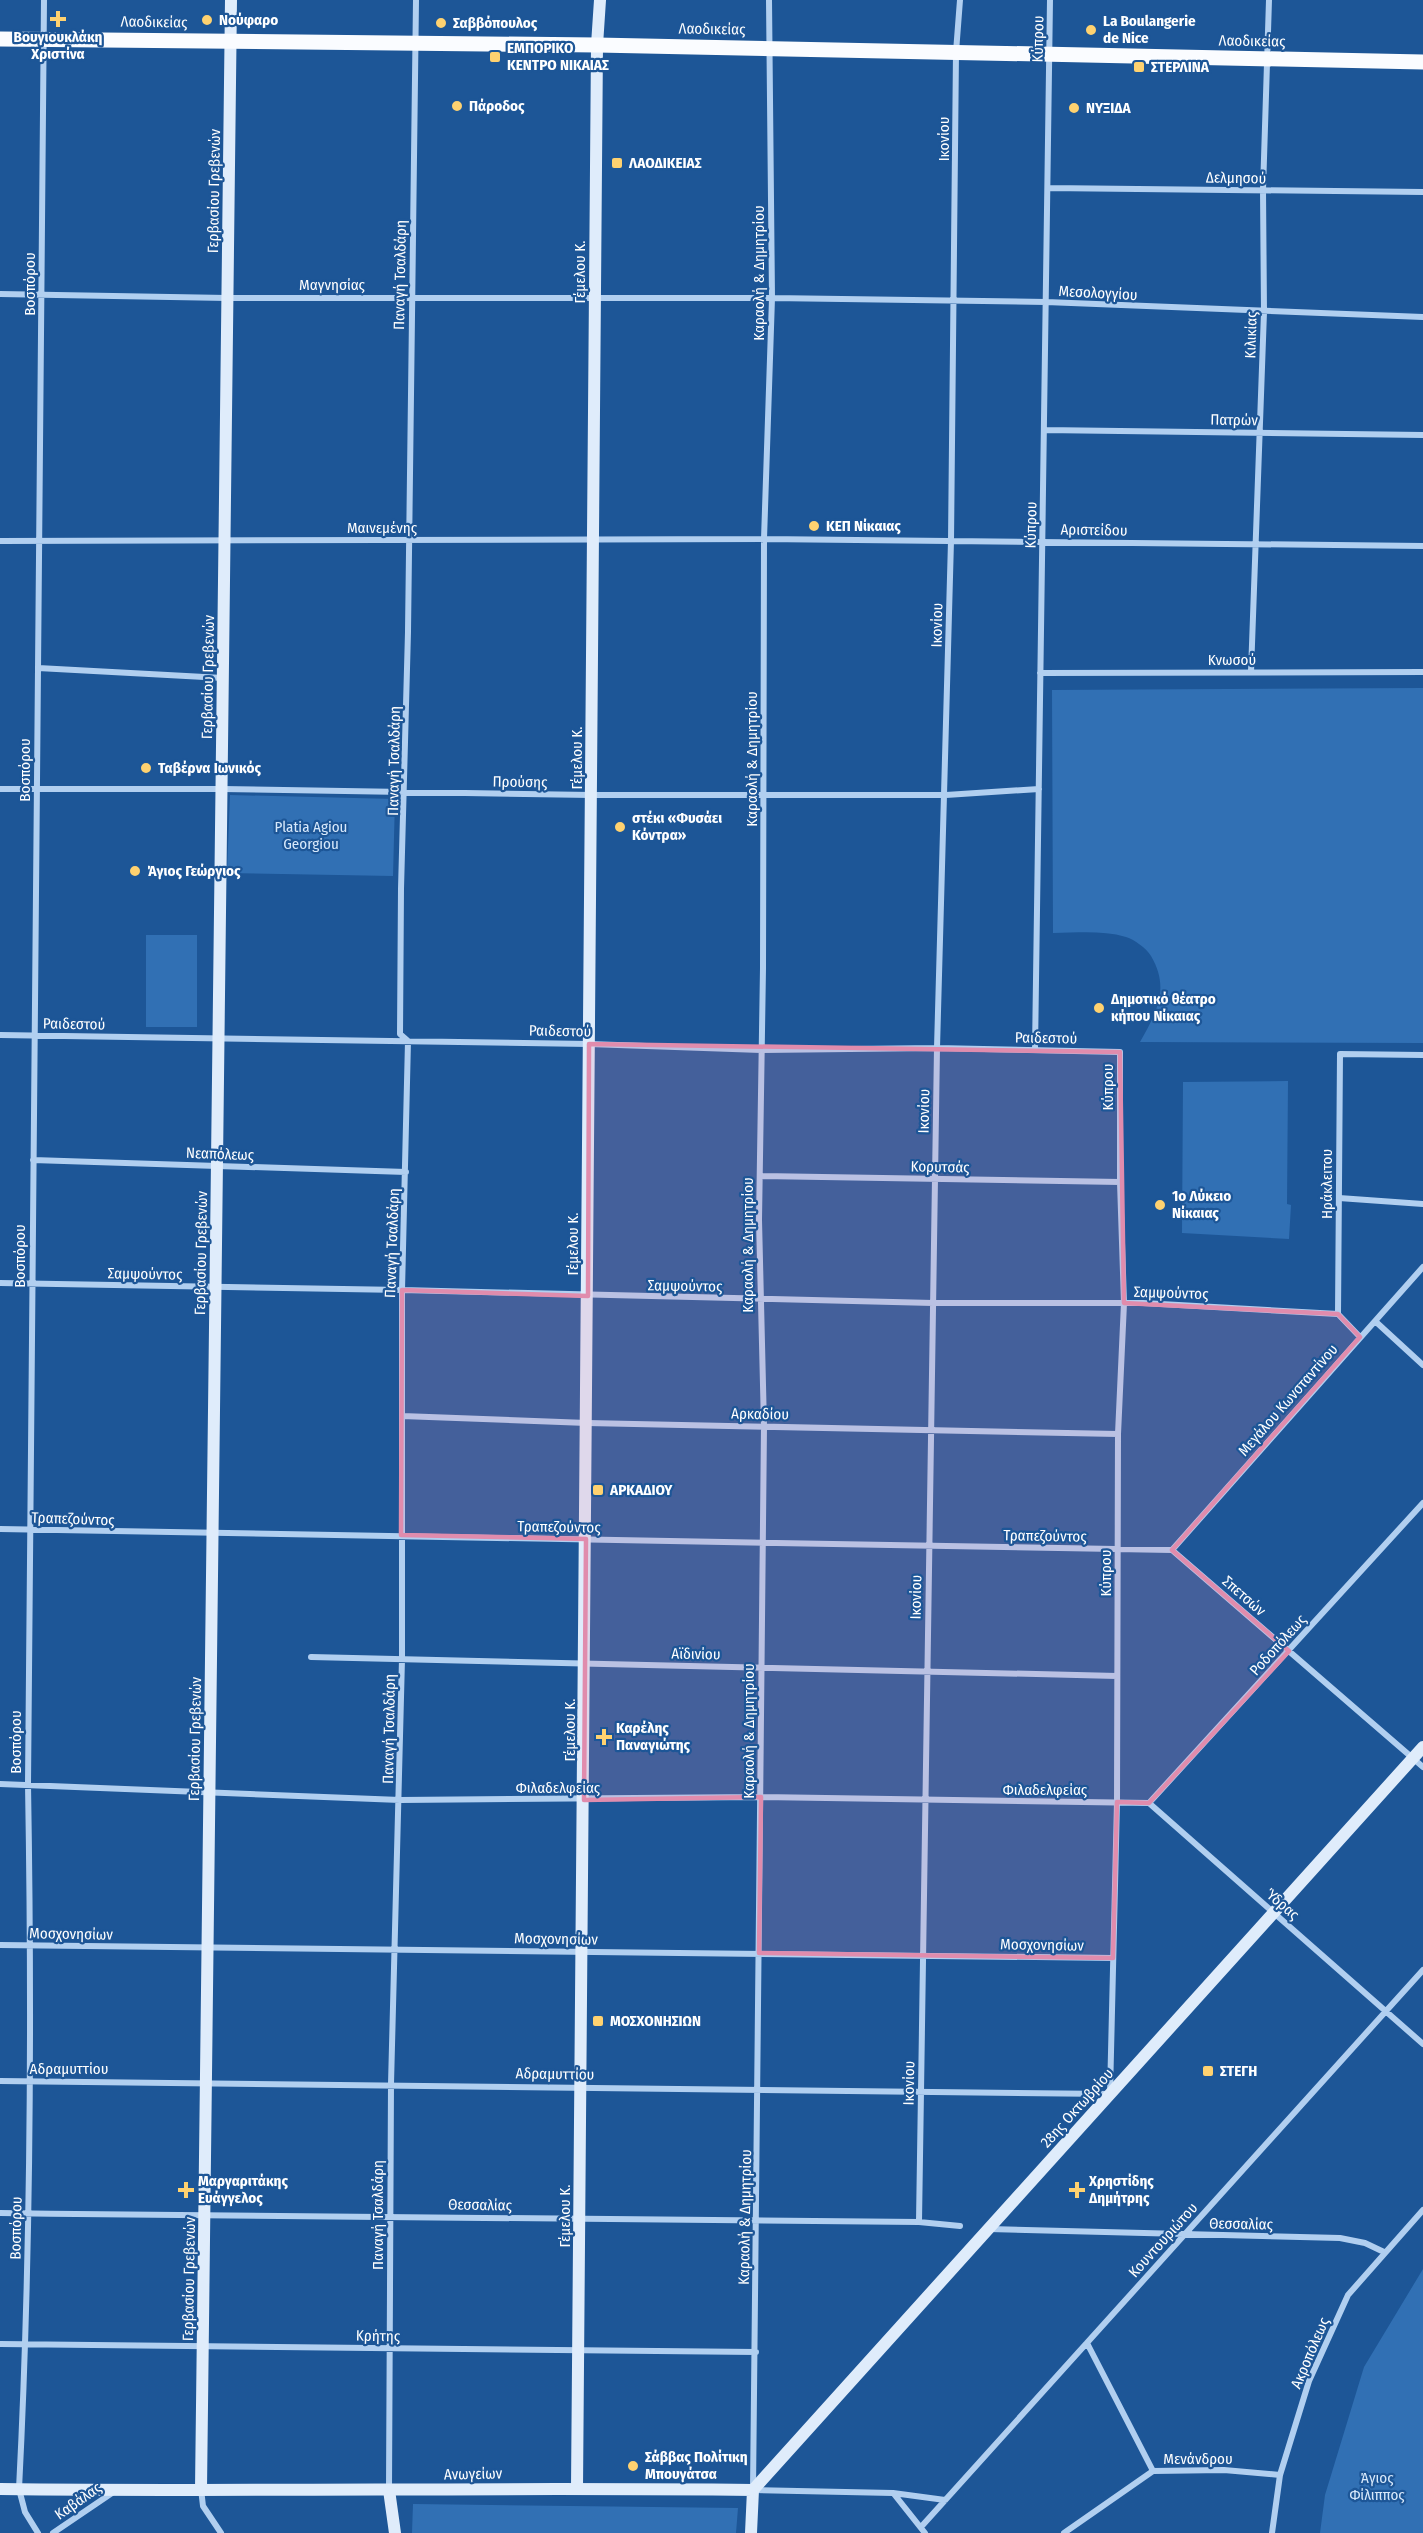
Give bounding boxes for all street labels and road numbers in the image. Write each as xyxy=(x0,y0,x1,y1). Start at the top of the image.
street label: Λαοδικείας xyxy=(121,12,188,32)
street label: Κύπρου xyxy=(1029,15,1047,63)
street label: Λαοδικείας xyxy=(679,19,746,39)
street label: Λαοδικείας xyxy=(1219,31,1286,51)
street label: Ικονίου xyxy=(935,117,953,161)
street label: Γερβασίου Γρεβενών xyxy=(204,128,224,253)
street label: Δελμησού xyxy=(1206,168,1266,188)
street label: Καραολή & Δημητρίου xyxy=(750,205,768,341)
street label: Παναγή Τσαλδάρη xyxy=(390,220,410,330)
street label: Γέμελου Κ. xyxy=(571,241,589,303)
street label: Βοσπόρου xyxy=(21,252,39,316)
street label: Μαγνησίας xyxy=(299,276,366,294)
street label: Μεσολογγίου xyxy=(1058,282,1138,304)
street label: Κιλικίας xyxy=(1241,311,1261,359)
street label: Πατρών xyxy=(1210,411,1258,429)
street label: Κύπρου xyxy=(1022,501,1040,549)
street label: Μαινεμένης xyxy=(347,519,418,537)
street label: Αριστείδου xyxy=(1060,520,1128,540)
street label: Ικονίου xyxy=(928,603,946,647)
street label: Γερβασίου Γρεβενών xyxy=(198,614,218,739)
street label: Κνωσού xyxy=(1208,651,1256,669)
street label: Καραολή & Δημητρίου xyxy=(743,691,761,827)
street label: Παναγή Τσαλδάρη xyxy=(384,706,404,816)
street label: Γέμελου Κ. xyxy=(568,727,586,789)
street label: Βοσπόρου xyxy=(16,738,34,802)
street label: Προύσης xyxy=(492,773,548,791)
street label: Ραιδεστού xyxy=(43,1014,105,1034)
street label: Ραιδεστού xyxy=(529,1021,591,1041)
street label: Ραιδεστού xyxy=(1015,1028,1077,1048)
street label: Κύπρου xyxy=(1099,1064,1117,1110)
street label: Ικονίου xyxy=(915,1089,933,1133)
street label: Νεαπόλεως xyxy=(186,1144,255,1164)
street label: Ηράκλειτου xyxy=(1318,1149,1336,1219)
street label: Κορυτσάς xyxy=(910,1157,970,1177)
street label: Καραολή & Δημητρίου xyxy=(739,1177,757,1313)
street label: Παναγή Τσαλδάρη xyxy=(381,1188,403,1298)
street label: Γερβασίου Γρεβενών xyxy=(191,1190,211,1315)
street label: Γέμελου Κ. xyxy=(564,1213,582,1275)
street label: Βοσπόρου xyxy=(11,1224,29,1288)
street label: Σαμψούντος xyxy=(107,1264,183,1284)
street label: Σαμψούντος xyxy=(647,1276,723,1296)
street label: Σαμψούντος xyxy=(1133,1283,1209,1303)
street label: Μεγάλου Κωνσταντίνου xyxy=(1235,1340,1341,1460)
street label: Αρκαδίου xyxy=(731,1404,789,1424)
street label: Τραπεζούντος xyxy=(31,1509,116,1529)
street label: Τραπεζούντος xyxy=(517,1517,601,1537)
street label: Τραπεζούντος xyxy=(1003,1526,1087,1546)
street label: Κύπρου xyxy=(1097,1550,1115,1596)
street label: Σπετσών xyxy=(1219,1572,1270,1620)
street label: Ικονίου xyxy=(907,1575,925,1619)
street label: Ροδοπόλεως xyxy=(1246,1610,1311,1679)
street label: Αϊδινίου xyxy=(671,1645,721,1663)
street label: Καραολή & Δημητρίου xyxy=(740,1663,758,1799)
street label: Παναγή Τσαλδάρη xyxy=(379,1674,399,1784)
street label: Γερβασίου Γρεβενών xyxy=(185,1676,205,1801)
street label: Γέμελου Κ. xyxy=(561,1699,579,1761)
street label: Βοσπόρου xyxy=(7,1710,25,1774)
street label: Φιλαδελφείας xyxy=(516,1779,601,1797)
street label: Φιλαδελφείας xyxy=(1003,1781,1088,1799)
street label: Ύδρας xyxy=(1261,1884,1303,1924)
street label: Μοσχονησίων xyxy=(29,1924,113,1944)
street label: Μοσχονησίων xyxy=(514,1929,598,1949)
street label: Μοσχονησίων xyxy=(1000,1935,1084,1955)
street label: Αδραμυττίου xyxy=(30,2060,108,2078)
street label: Ικονίου xyxy=(900,2061,918,2105)
street label: Αδραμυττίου xyxy=(515,2064,595,2084)
street label: 28ης Οκτωβρίου xyxy=(1037,2065,1117,2151)
street label: Καραολή & Δημητρίου xyxy=(735,2149,755,2285)
street label: Παναγή Τσαλδάρη xyxy=(369,2160,387,2270)
street label: Γέμελου Κ. xyxy=(556,2185,574,2247)
street label: Θεσσαλίας xyxy=(448,2195,513,2215)
street label: Βοσπόρου xyxy=(6,2196,26,2260)
street label: Κουντουριώτου xyxy=(1125,2199,1201,2281)
street label: Θεσσαλίας xyxy=(1209,2214,1274,2234)
street label: Γερβασίου Γρεβενών xyxy=(179,2216,199,2341)
street label: Ακροπόλεως xyxy=(1287,2314,1333,2391)
street label: Κρήτης xyxy=(356,2327,401,2345)
street label: Μενάνδρου xyxy=(1163,2450,1233,2468)
street label: Ανωγείων xyxy=(444,2464,503,2484)
street label: Καβάλας xyxy=(51,2478,105,2523)

